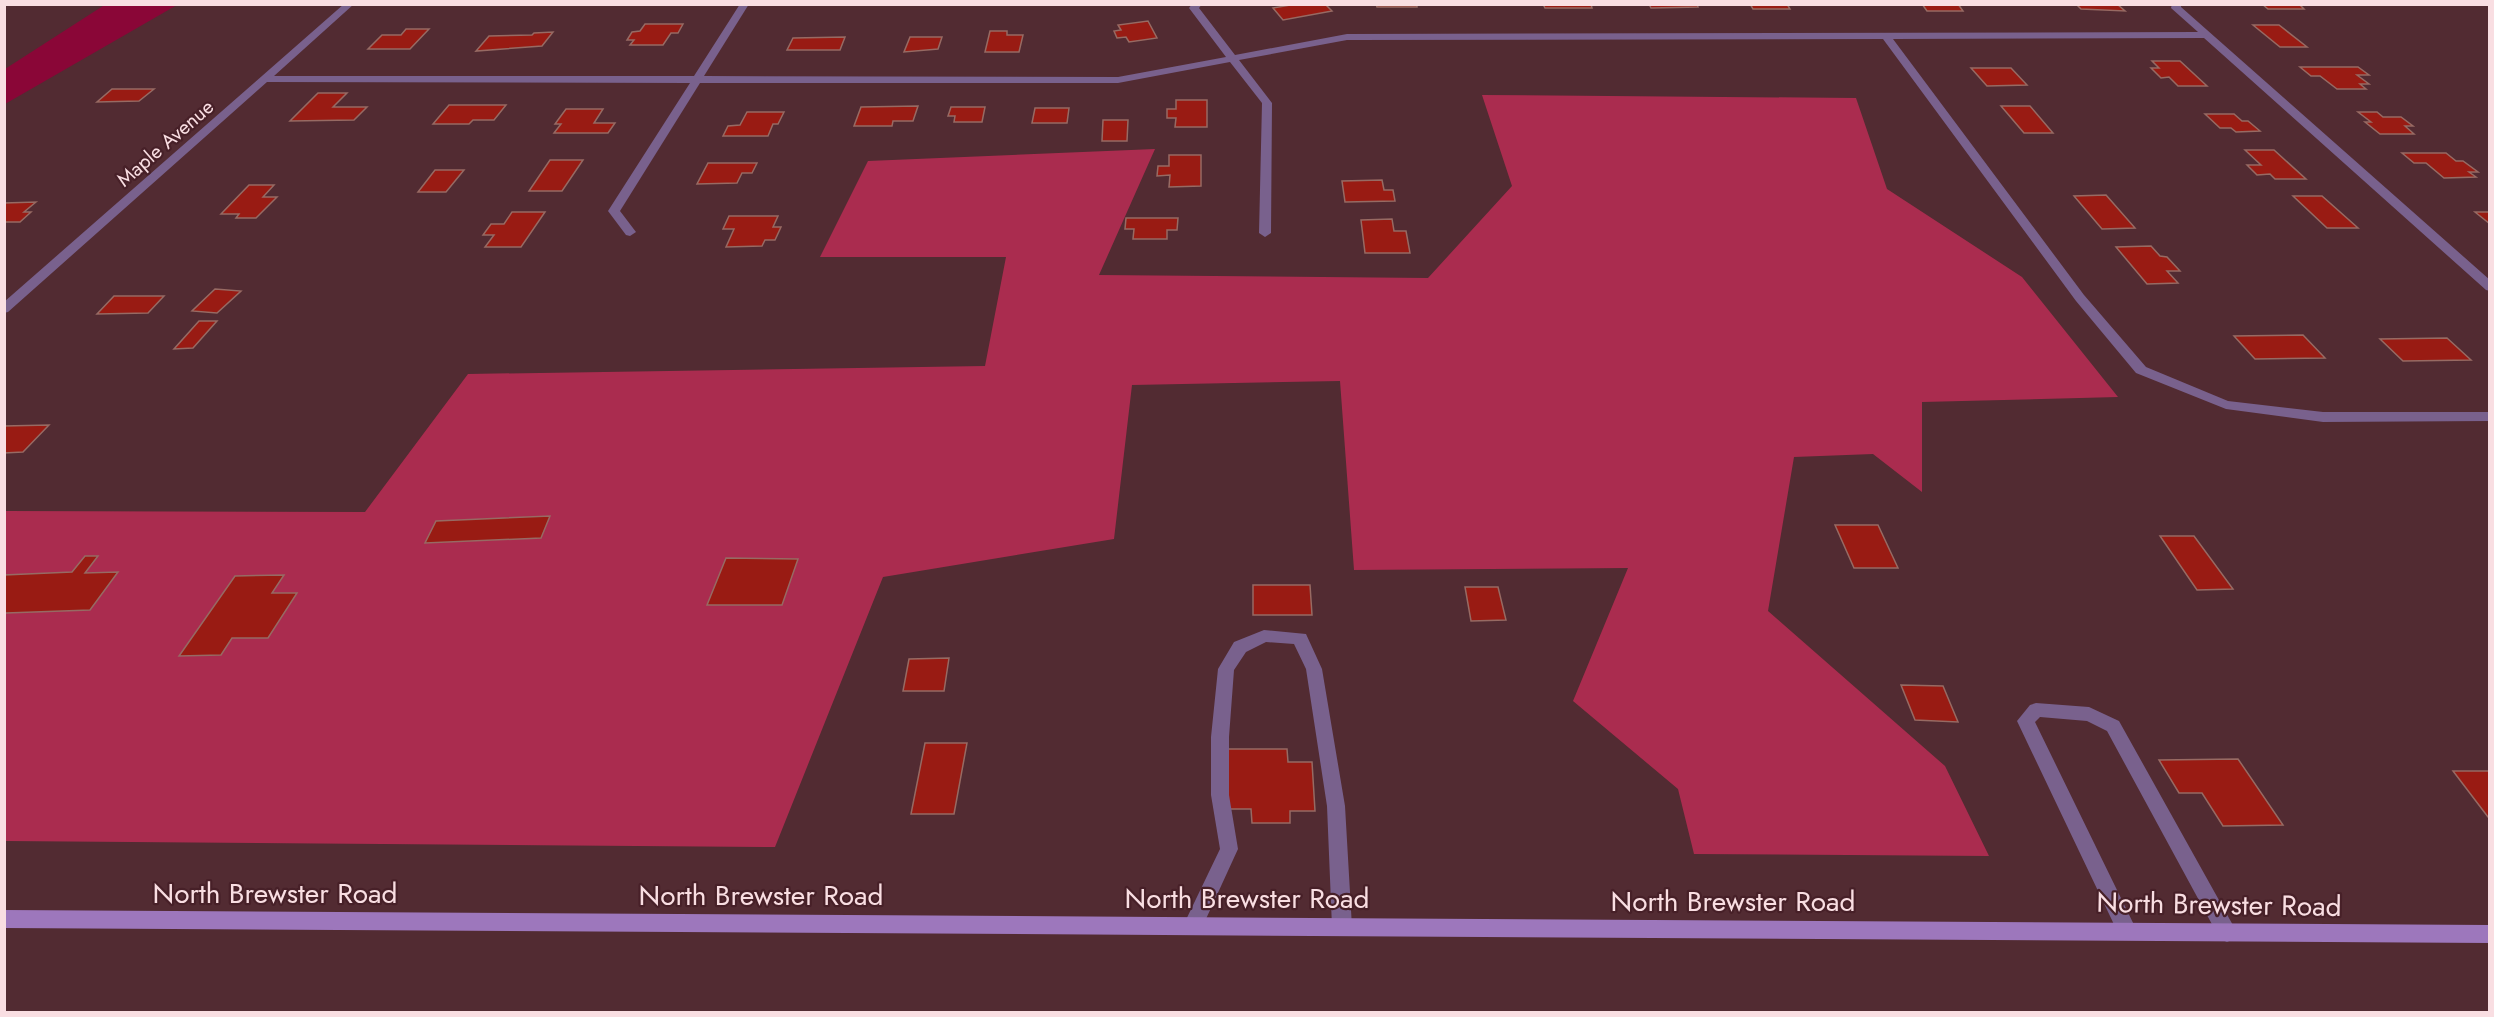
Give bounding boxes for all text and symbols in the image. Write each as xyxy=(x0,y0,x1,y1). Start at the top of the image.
street label: Maple Avenue xyxy=(110,93,220,194)
street label: North Brewster Road xyxy=(152,873,398,914)
street label: North Brewster Road xyxy=(638,875,884,916)
street label: North Brewster Road xyxy=(1124,878,1370,919)
street label: North Brewster Road xyxy=(1610,881,1856,922)
street label: North Brewster Road xyxy=(2096,882,2342,927)

